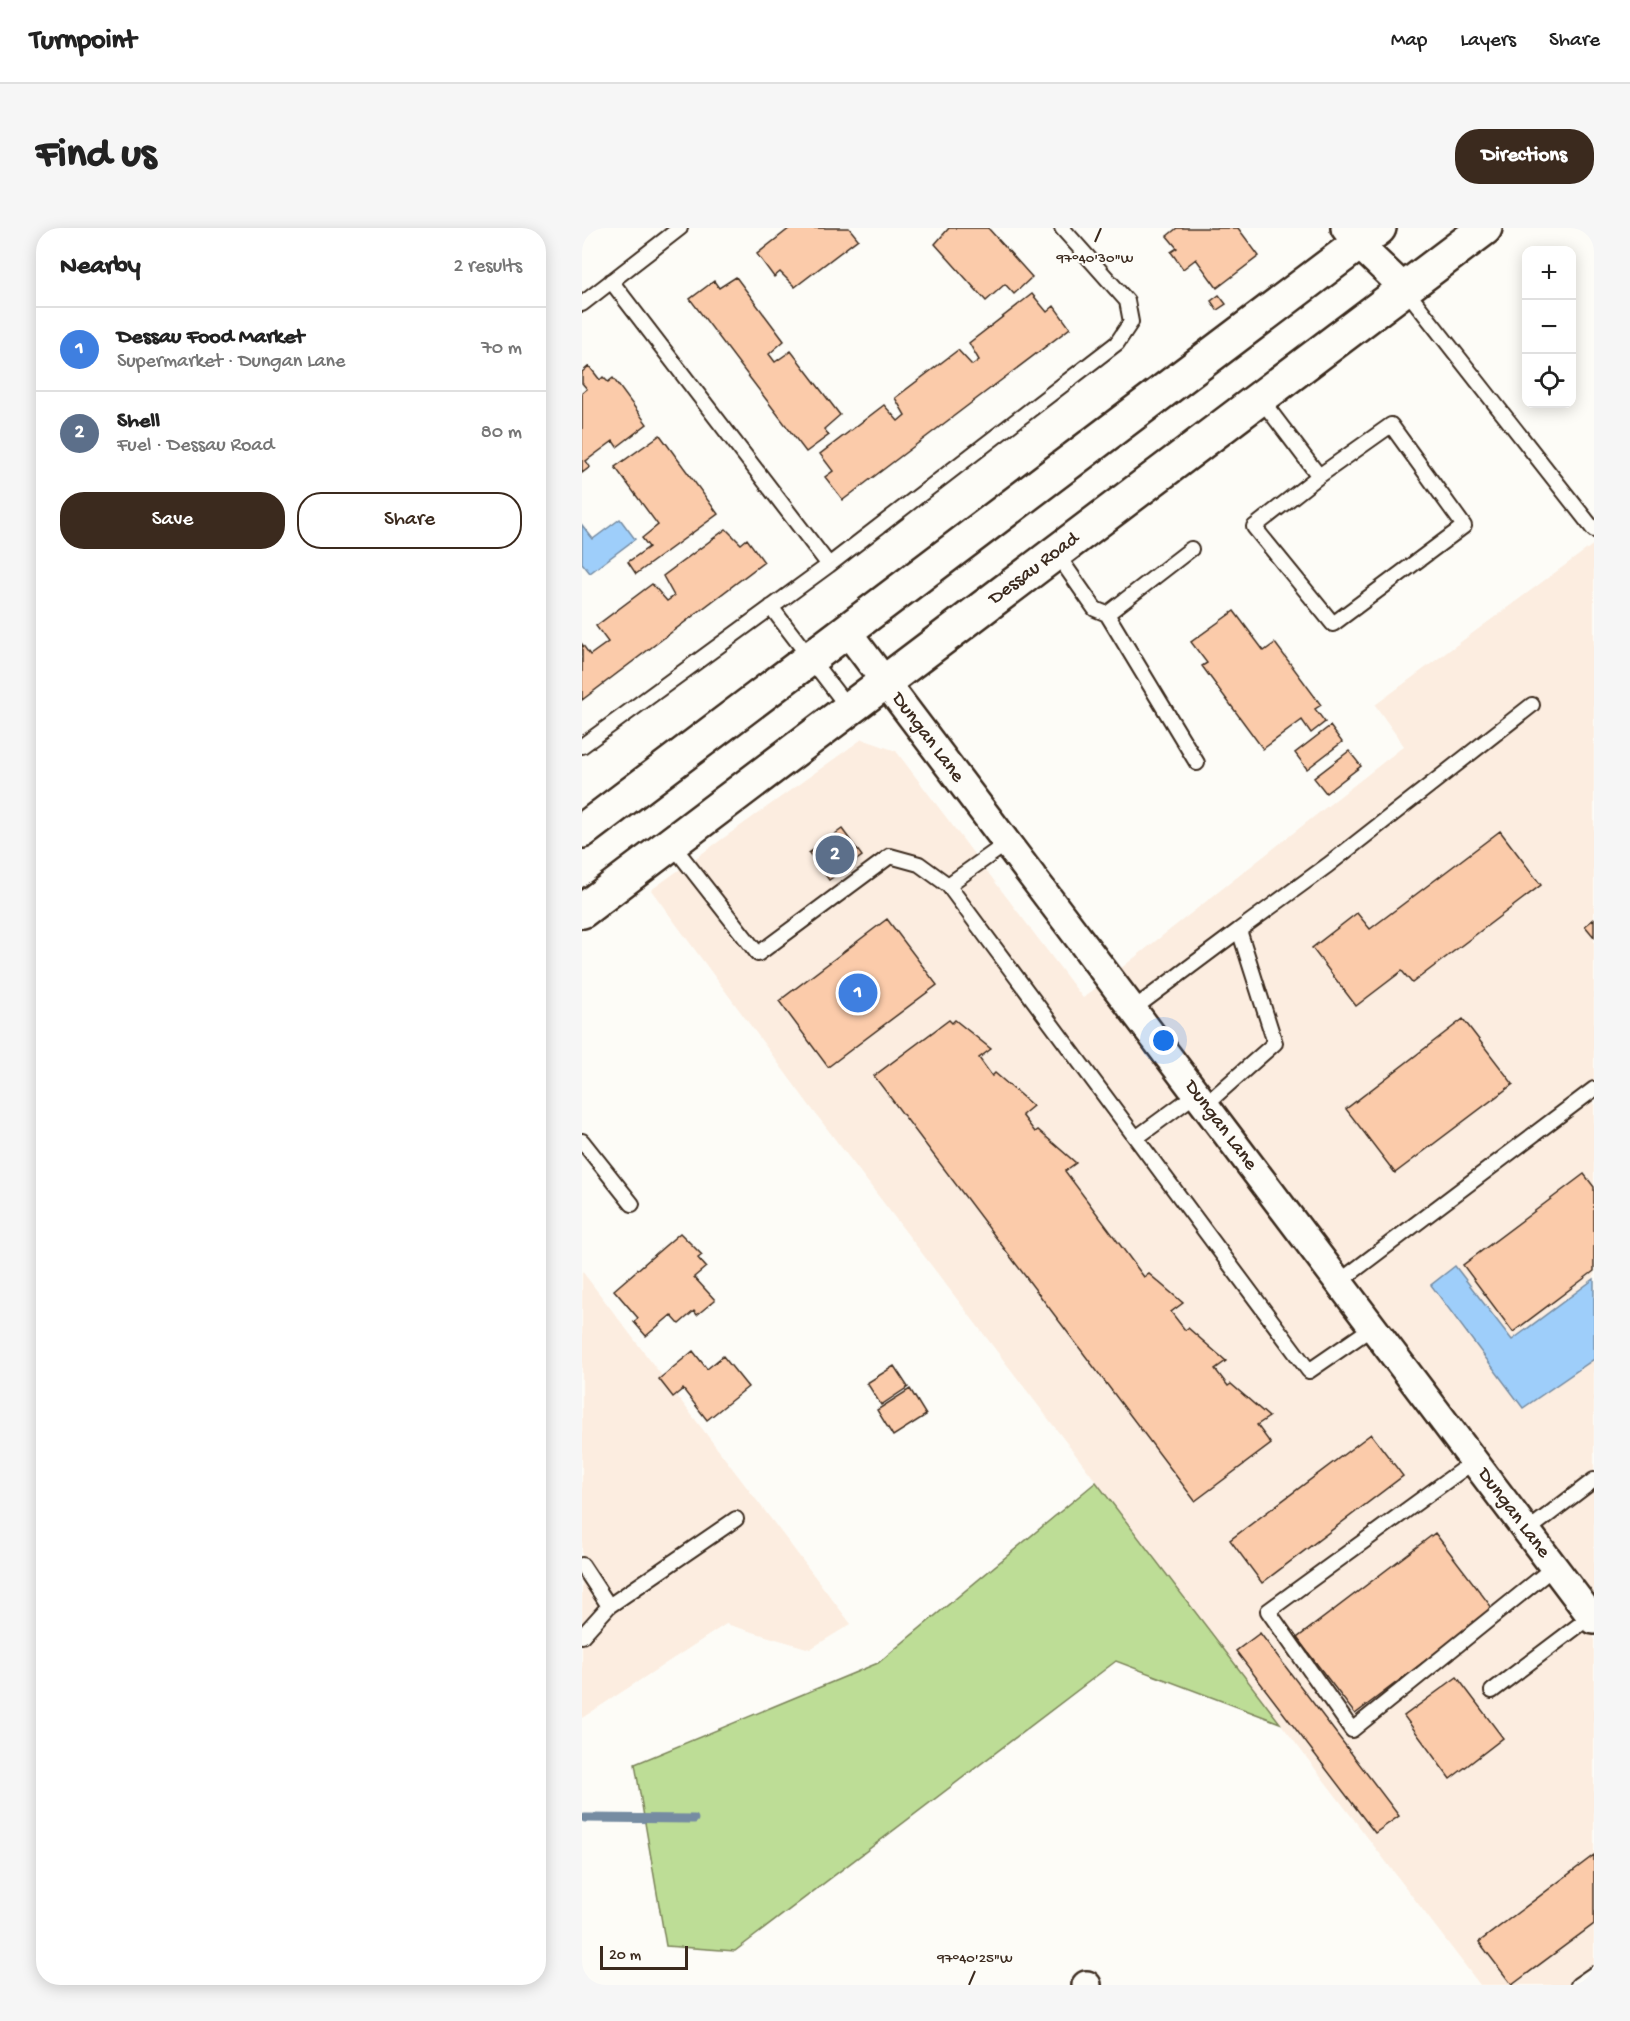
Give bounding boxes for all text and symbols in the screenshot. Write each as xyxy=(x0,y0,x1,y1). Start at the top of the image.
text: Turnpoint xyxy=(30,25,136,58)
text: Map xyxy=(1391,29,1427,54)
text: Layers xyxy=(1460,29,1516,54)
text: Share xyxy=(1549,29,1600,54)
button: Directions xyxy=(1455,129,1594,184)
text: Find us xyxy=(36,132,156,181)
map controls xyxy=(1522,246,1576,408)
button: + xyxy=(1522,246,1576,300)
text: 97°40'30"W xyxy=(1056,250,1134,268)
text: Nearby xyxy=(60,252,141,283)
text: 2 results xyxy=(453,256,522,279)
button: − xyxy=(1522,300,1576,354)
text: Dessau Food Market xyxy=(117,325,304,351)
text: 1 xyxy=(75,338,84,361)
text: 70 m xyxy=(481,338,522,361)
text: Supermarket · Dungan Lane xyxy=(117,351,345,374)
button: locate xyxy=(1522,354,1576,408)
text: Shell xyxy=(117,409,160,435)
text: 2 xyxy=(75,422,84,445)
text: 80 m xyxy=(481,422,522,445)
text: Fuel · Dessau Road xyxy=(117,435,274,458)
button: Save xyxy=(60,492,285,549)
button: Share xyxy=(297,492,522,549)
street label: Dessau Road xyxy=(983,526,1086,612)
street label: Dungan Lane xyxy=(885,686,969,788)
pin: 2 xyxy=(816,832,854,878)
pin: 1 xyxy=(838,970,878,1016)
your location xyxy=(1149,1026,1178,1055)
street label: Dungan Lane xyxy=(1178,1074,1262,1176)
street label: Dungan Lane xyxy=(1471,1462,1555,1563)
scale bar xyxy=(600,1943,688,1970)
text: 20 m xyxy=(609,1947,641,1966)
text: 97°40'25"W xyxy=(936,1950,1013,1968)

